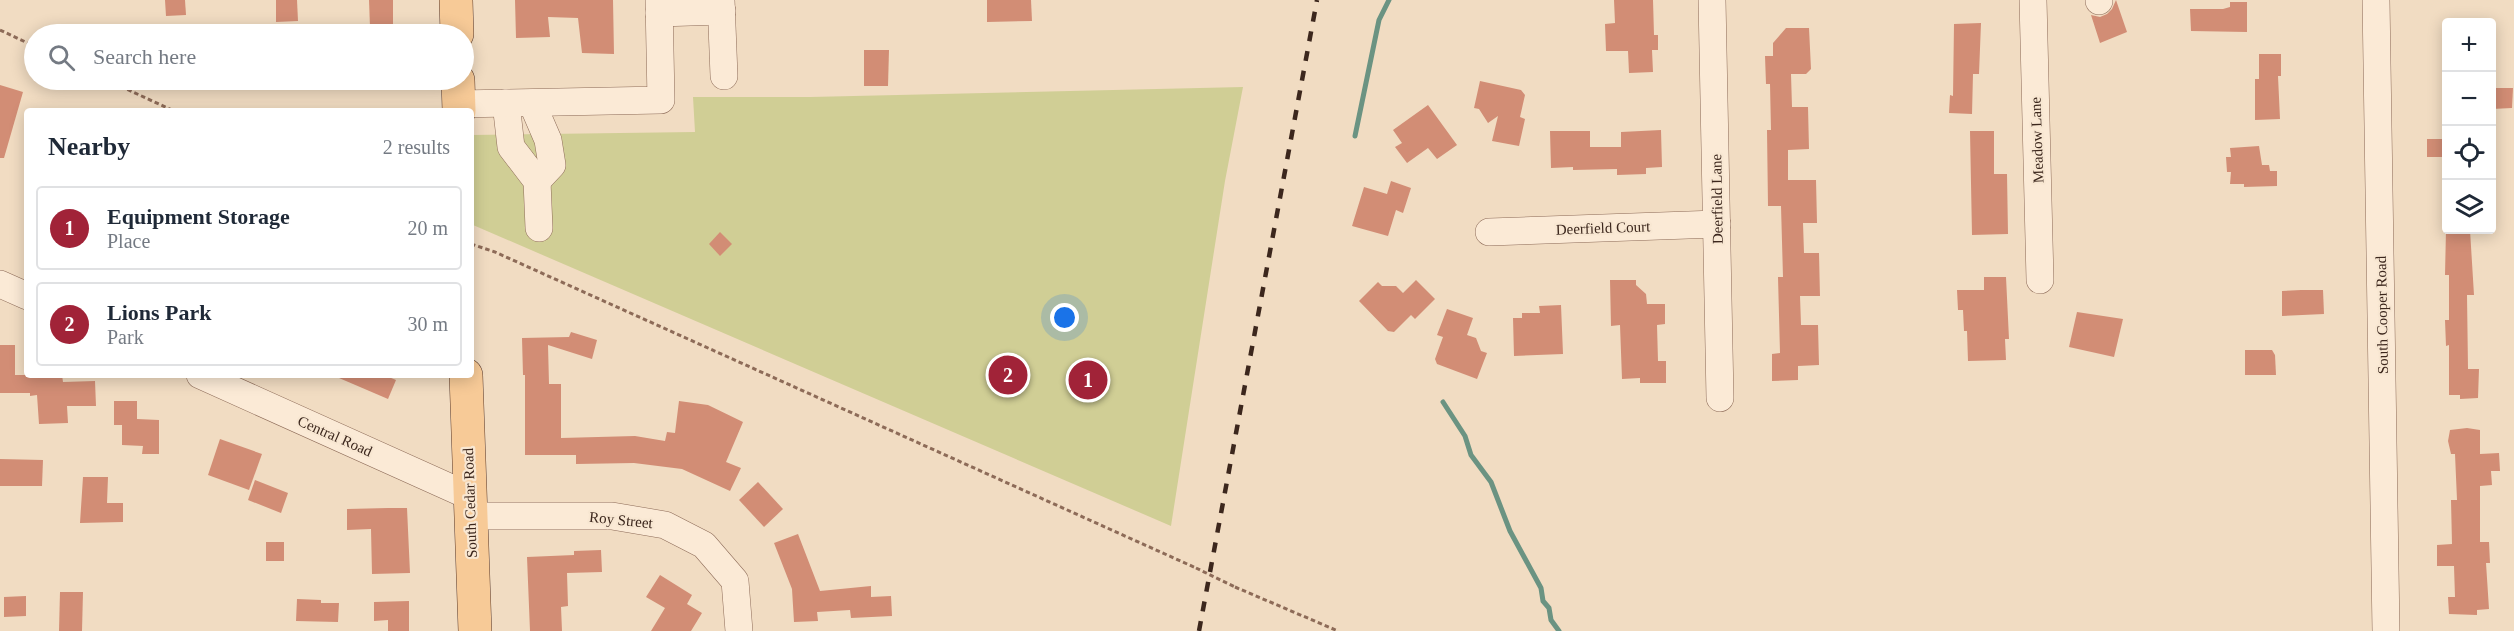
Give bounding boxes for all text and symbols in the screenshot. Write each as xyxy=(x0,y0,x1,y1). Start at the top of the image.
map controls xyxy=(2442,18,2496,234)
button: + xyxy=(2442,18,2496,72)
search box xyxy=(24,24,474,90)
icon: search xyxy=(45,41,78,74)
text: Search here xyxy=(93,44,196,69)
button: − xyxy=(2442,72,2496,126)
street label: Meadow Lane xyxy=(2027,96,2046,183)
button: locate xyxy=(2442,126,2496,180)
text: Nearby xyxy=(48,132,130,161)
text: 2 results xyxy=(383,136,450,158)
street label: Deerfield Lane xyxy=(1708,153,1726,244)
button: layers xyxy=(2442,180,2496,234)
text: Equipment Storage xyxy=(107,204,290,229)
text: 1 xyxy=(65,217,75,239)
text: 20 m xyxy=(407,217,448,239)
street label: Deerfield Court xyxy=(1555,218,1651,238)
text: Place xyxy=(107,230,150,252)
street label: South Cooper Road xyxy=(2373,255,2391,374)
text: Lions Park xyxy=(107,300,212,325)
your location xyxy=(1050,303,1079,332)
text: 2 xyxy=(65,313,75,335)
text: 30 m xyxy=(407,313,448,335)
text: Park xyxy=(107,326,144,348)
pin: 2 xyxy=(988,352,1028,398)
pin: 1 xyxy=(1068,358,1108,403)
street label: Central Road xyxy=(295,413,375,460)
street label: South Cedar Road xyxy=(460,447,480,558)
street label: Roy Street xyxy=(588,509,654,531)

